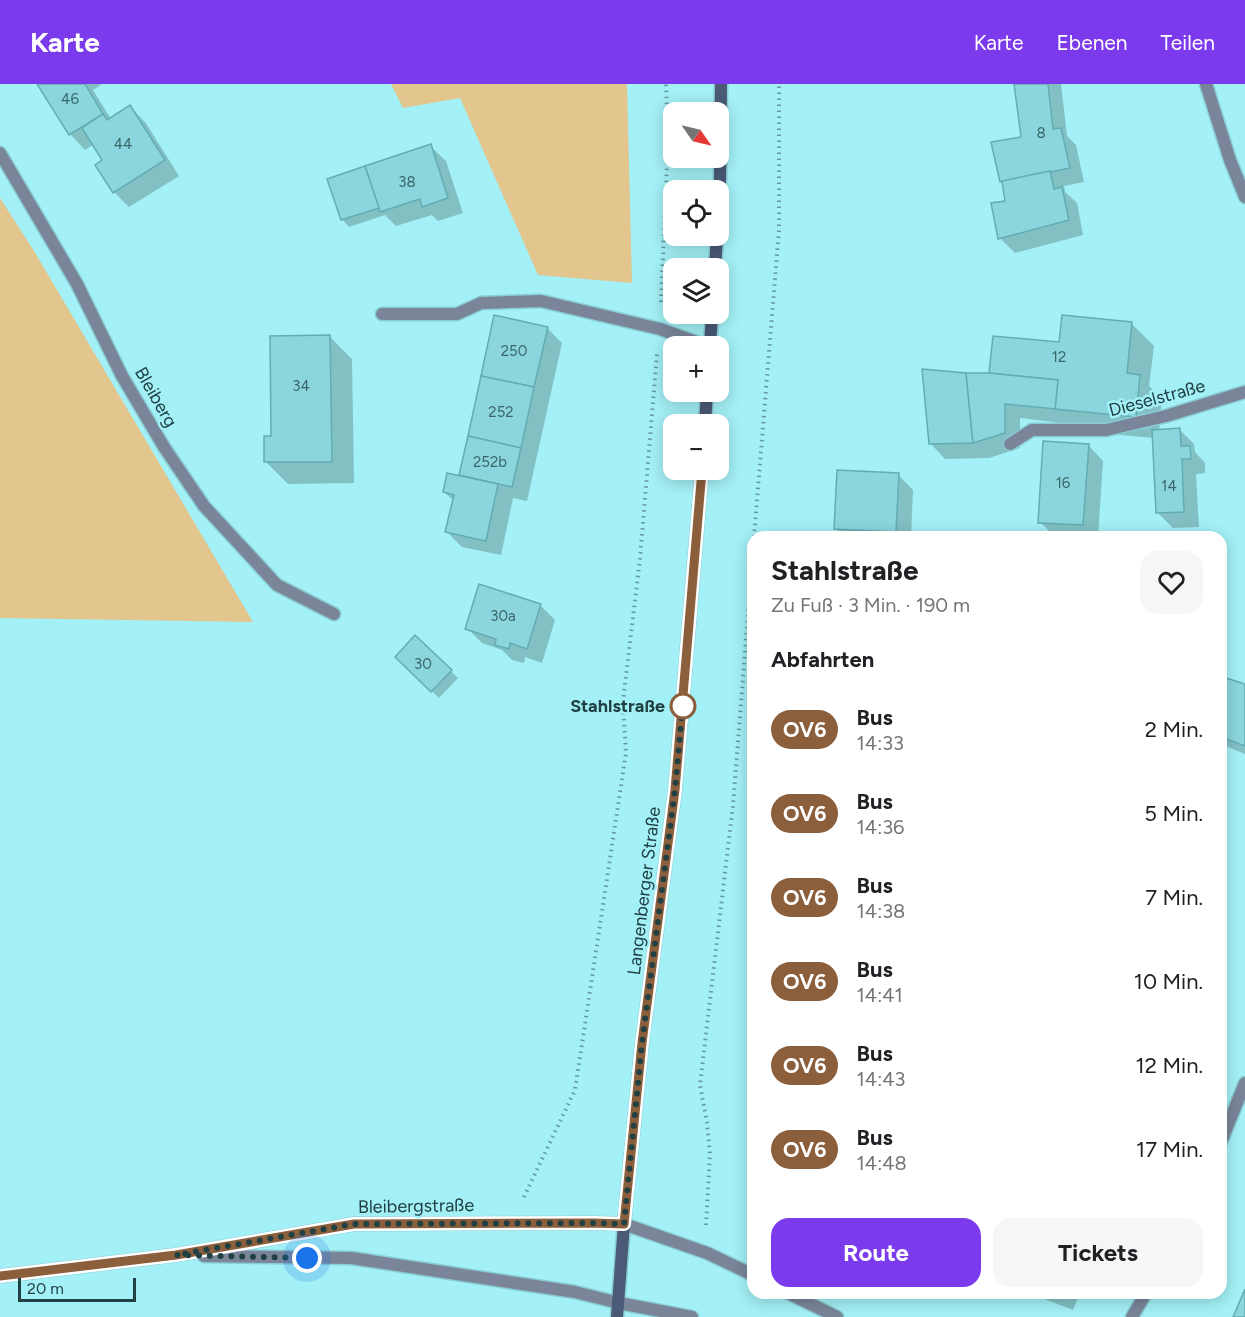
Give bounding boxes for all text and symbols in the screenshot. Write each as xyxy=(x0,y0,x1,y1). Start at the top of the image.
text: Karte xyxy=(30,25,100,59)
text: Karte xyxy=(974,30,1023,55)
text: Ebenen xyxy=(1056,30,1128,55)
text: Teilen xyxy=(1161,30,1215,55)
house number: 46 xyxy=(61,90,79,108)
north arrow xyxy=(663,102,729,168)
map controls xyxy=(663,102,729,480)
house number: 8 xyxy=(1036,124,1046,142)
house number: 44 xyxy=(114,135,132,153)
house number: 38 xyxy=(398,173,416,191)
button: locate xyxy=(663,180,729,246)
button: layers xyxy=(663,258,729,324)
button: + xyxy=(663,336,729,402)
house number: 250 xyxy=(501,342,527,360)
house number: 12 xyxy=(1052,348,1066,366)
street label: Bleiberg xyxy=(130,363,182,431)
street label: Dieselstraße xyxy=(1106,375,1208,421)
house number: 34 xyxy=(292,377,310,395)
house number: 252 xyxy=(488,403,514,421)
button: − xyxy=(663,414,729,480)
house number: 252b xyxy=(473,453,507,471)
house number: 16 xyxy=(1056,474,1071,492)
house number: 14 xyxy=(1161,477,1177,495)
button: heart xyxy=(1140,551,1203,614)
text: Stahlstraße xyxy=(771,553,919,587)
text: Zu Fuß · 3 Min. · 190 m xyxy=(771,593,970,617)
house number: 30a xyxy=(490,607,516,625)
text: Abfahrten xyxy=(771,646,874,673)
house number: 30 xyxy=(414,655,432,673)
marker: Stahlstraße xyxy=(670,693,696,719)
place label: Stahlstraße xyxy=(570,695,665,717)
text: Bus xyxy=(856,704,893,731)
text: 2 Min. xyxy=(1145,716,1203,743)
text: OV6 xyxy=(783,717,826,742)
text: 14:33 xyxy=(856,731,904,755)
text: Bus xyxy=(856,788,893,815)
text: 5 Min. xyxy=(1144,800,1203,827)
text: OV6 xyxy=(783,801,826,826)
street label: Langenberger Straße xyxy=(623,805,665,976)
text: 14:36 xyxy=(856,815,904,839)
text: Bus xyxy=(856,872,893,899)
text: 7 Min. xyxy=(1145,884,1203,911)
text: OV6 xyxy=(783,885,826,910)
text: 14:38 xyxy=(856,899,905,923)
text: Bus xyxy=(856,956,893,983)
text: 10 Min. xyxy=(1134,968,1203,995)
text: OV6 xyxy=(783,969,826,994)
text: 14:41 xyxy=(856,983,903,1007)
text: Bus xyxy=(856,1040,893,1067)
text: 12 Min. xyxy=(1136,1052,1203,1079)
text: OV6 xyxy=(783,1053,826,1078)
text: 14:43 xyxy=(856,1067,906,1091)
text: Bus xyxy=(856,1124,893,1151)
text: 17 Min. xyxy=(1136,1136,1203,1163)
text: OV6 xyxy=(783,1137,826,1162)
text: 14:48 xyxy=(856,1151,907,1175)
street label: Bleibergstraße xyxy=(358,1194,475,1218)
button: Route xyxy=(771,1218,981,1287)
button: Tickets xyxy=(993,1218,1203,1287)
your location xyxy=(292,1243,322,1273)
scale bar xyxy=(18,1275,136,1302)
text: 20 m xyxy=(27,1279,64,1298)

